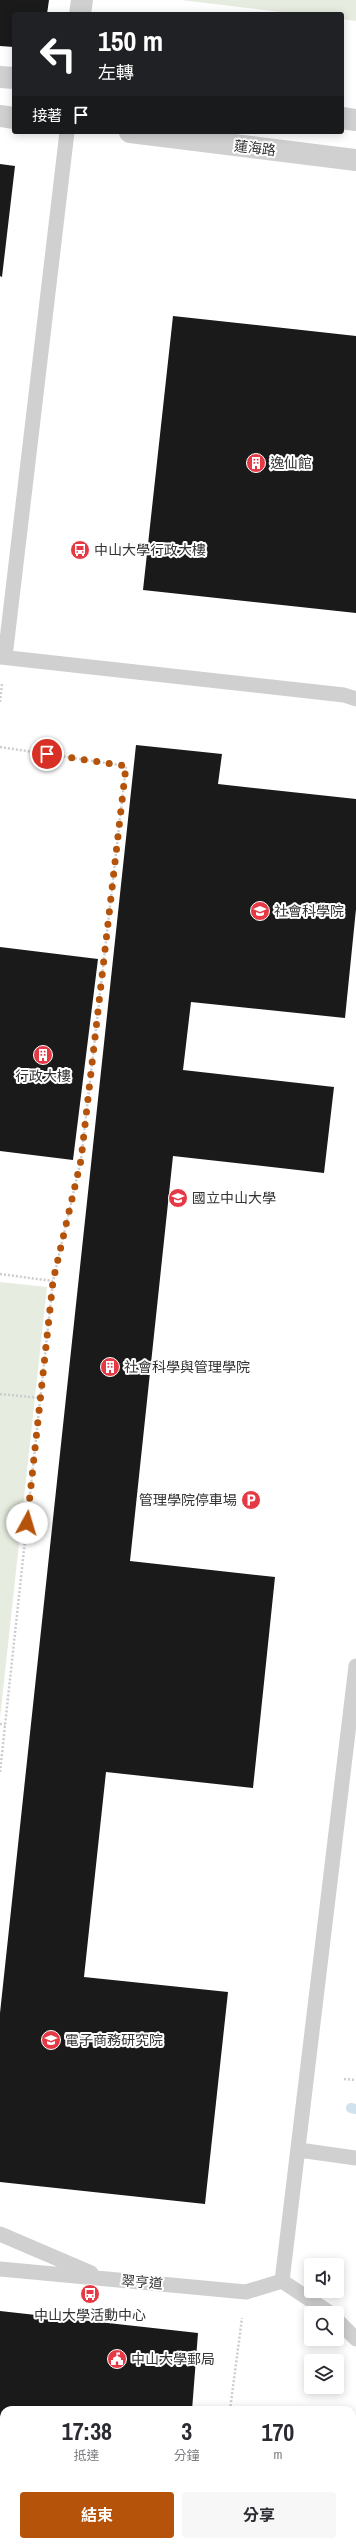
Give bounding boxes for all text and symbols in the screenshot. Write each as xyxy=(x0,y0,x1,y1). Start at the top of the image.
text: 150 m xyxy=(98,22,163,60)
icon: left xyxy=(32,28,84,80)
text: 左轉 xyxy=(98,60,134,85)
icon: arrive xyxy=(70,104,92,126)
text: 接著 xyxy=(32,105,62,126)
street label: 蓮海路 xyxy=(233,137,277,159)
building icon: 逸仙館 xyxy=(245,452,267,474)
place label: 逸仙館 xyxy=(270,454,312,472)
bus stop icon: 中山大學行政大樓 xyxy=(69,539,91,561)
place label: 中山大學行政大樓 xyxy=(94,541,206,559)
pin xyxy=(30,737,64,771)
icon: arrive xyxy=(36,743,58,765)
school or university icon: 社會科學院 xyxy=(249,900,271,922)
place label: 社會科學院 xyxy=(274,902,344,920)
building icon: 行政大樓 xyxy=(32,1044,54,1066)
place label: 行政大樓 xyxy=(15,1067,71,1085)
school or university icon: 國立中山大學 xyxy=(167,1187,189,1209)
place label: 國立中山大學 xyxy=(192,1189,276,1207)
building icon: 社會科學與管理學院 xyxy=(99,1356,121,1378)
place label: 社會科學與管理學院 xyxy=(124,1358,250,1376)
parking icon: 管理學院停車場 xyxy=(240,1489,262,1511)
place label: 管理學院停車場 xyxy=(139,1491,237,1509)
position arrow xyxy=(6,1502,48,1544)
school or university icon: 電子商務研究院 xyxy=(40,2029,62,2051)
place label: 電子商務研究院 xyxy=(65,2031,163,2049)
map controls xyxy=(304,2258,344,2394)
button: sound xyxy=(304,2258,344,2298)
street label: 翠亨道 xyxy=(120,2271,164,2293)
bus stop icon: 中山大學活動中心 xyxy=(79,2283,101,2305)
place label: 中山大學活動中心 xyxy=(34,2306,146,2324)
button: search xyxy=(304,2306,344,2346)
public building icon: 中山大學郵局 xyxy=(106,2348,128,2370)
place label: 中山大學郵局 xyxy=(131,2350,215,2368)
button: layers xyxy=(304,2354,344,2394)
text: 17:38 xyxy=(62,2415,112,2447)
text: 3 xyxy=(181,2415,192,2447)
text: 170 xyxy=(261,2416,294,2448)
text: m xyxy=(273,2446,282,2463)
text: 抵達 xyxy=(74,2447,100,2464)
text: 分鐘 xyxy=(174,2447,200,2464)
button: 結束 xyxy=(20,2492,174,2538)
button: 分享 xyxy=(182,2492,336,2538)

